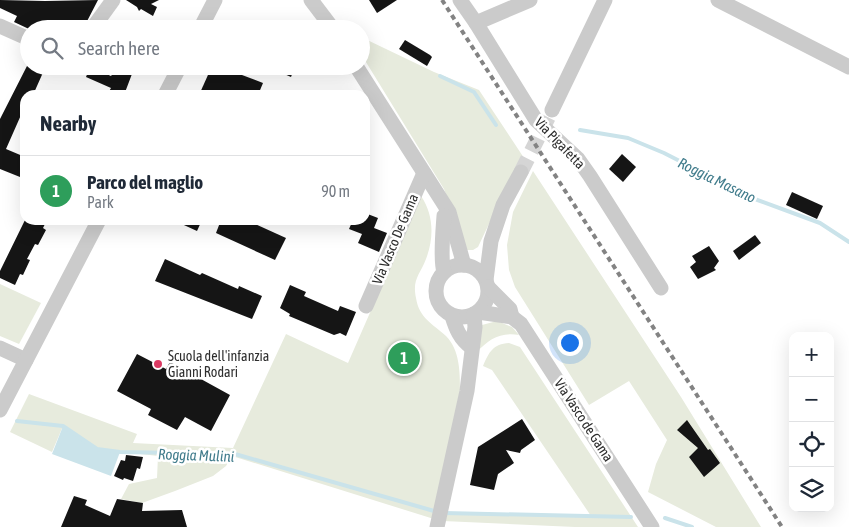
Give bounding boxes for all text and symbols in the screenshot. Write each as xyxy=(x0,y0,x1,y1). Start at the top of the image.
search box xyxy=(20,20,370,75)
icon: search xyxy=(38,34,66,62)
text: Search here xyxy=(78,37,160,59)
text: Nearby xyxy=(40,111,96,135)
street label: Via Pigafetta xyxy=(532,114,588,172)
water label: Roggia Masano xyxy=(675,154,759,206)
text: Parco del maglio xyxy=(87,171,203,193)
text: 1 xyxy=(52,182,60,200)
text: 90 m xyxy=(321,182,350,200)
street label: Via Vasco De Gama xyxy=(369,191,421,287)
text: Park xyxy=(87,193,114,211)
your location xyxy=(557,330,583,356)
map controls xyxy=(789,332,834,512)
button: + xyxy=(789,332,834,377)
pin: 1 xyxy=(388,339,420,377)
place label: Scuola dell'infanzia Gianni Rodari xyxy=(168,348,269,380)
marker: Scuola dell'infanzia Gianni Rodari xyxy=(152,358,164,370)
street label: Via Vasco de Gama xyxy=(551,376,617,464)
button: − xyxy=(789,377,834,422)
button: locate xyxy=(789,422,834,467)
water label: Roggia Mulini xyxy=(158,445,235,465)
button: layers xyxy=(789,467,834,512)

